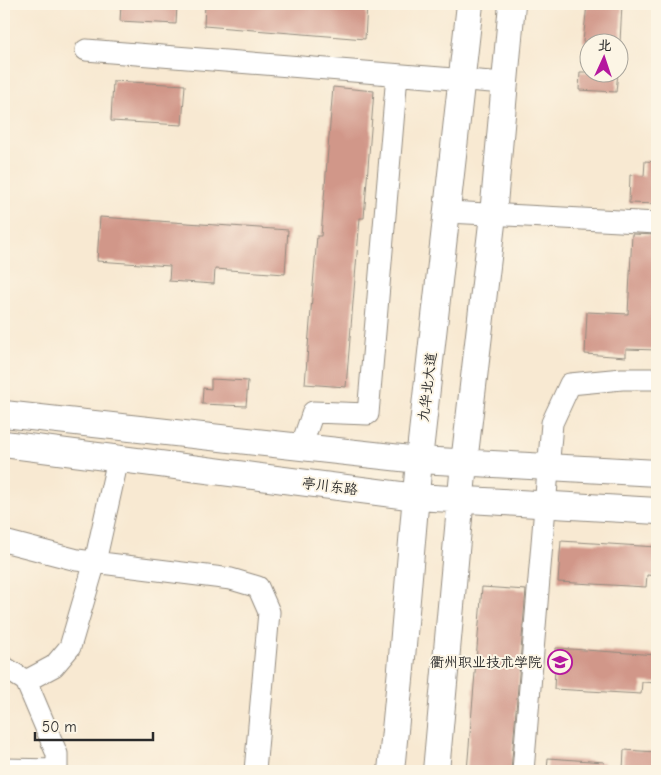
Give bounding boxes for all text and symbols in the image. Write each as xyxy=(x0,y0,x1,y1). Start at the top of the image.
north arrow xyxy=(578,32,628,82)
text: 北 xyxy=(597,37,612,54)
street label: 九华北大道 xyxy=(415,351,440,423)
street label: 亭川东路 xyxy=(301,475,359,498)
school or university icon: 衢州职业技术学院 xyxy=(547,649,573,675)
place label: 衢州职业技术学院 xyxy=(430,654,542,671)
scale bar xyxy=(35,710,152,742)
text: 50 m xyxy=(42,718,77,736)

